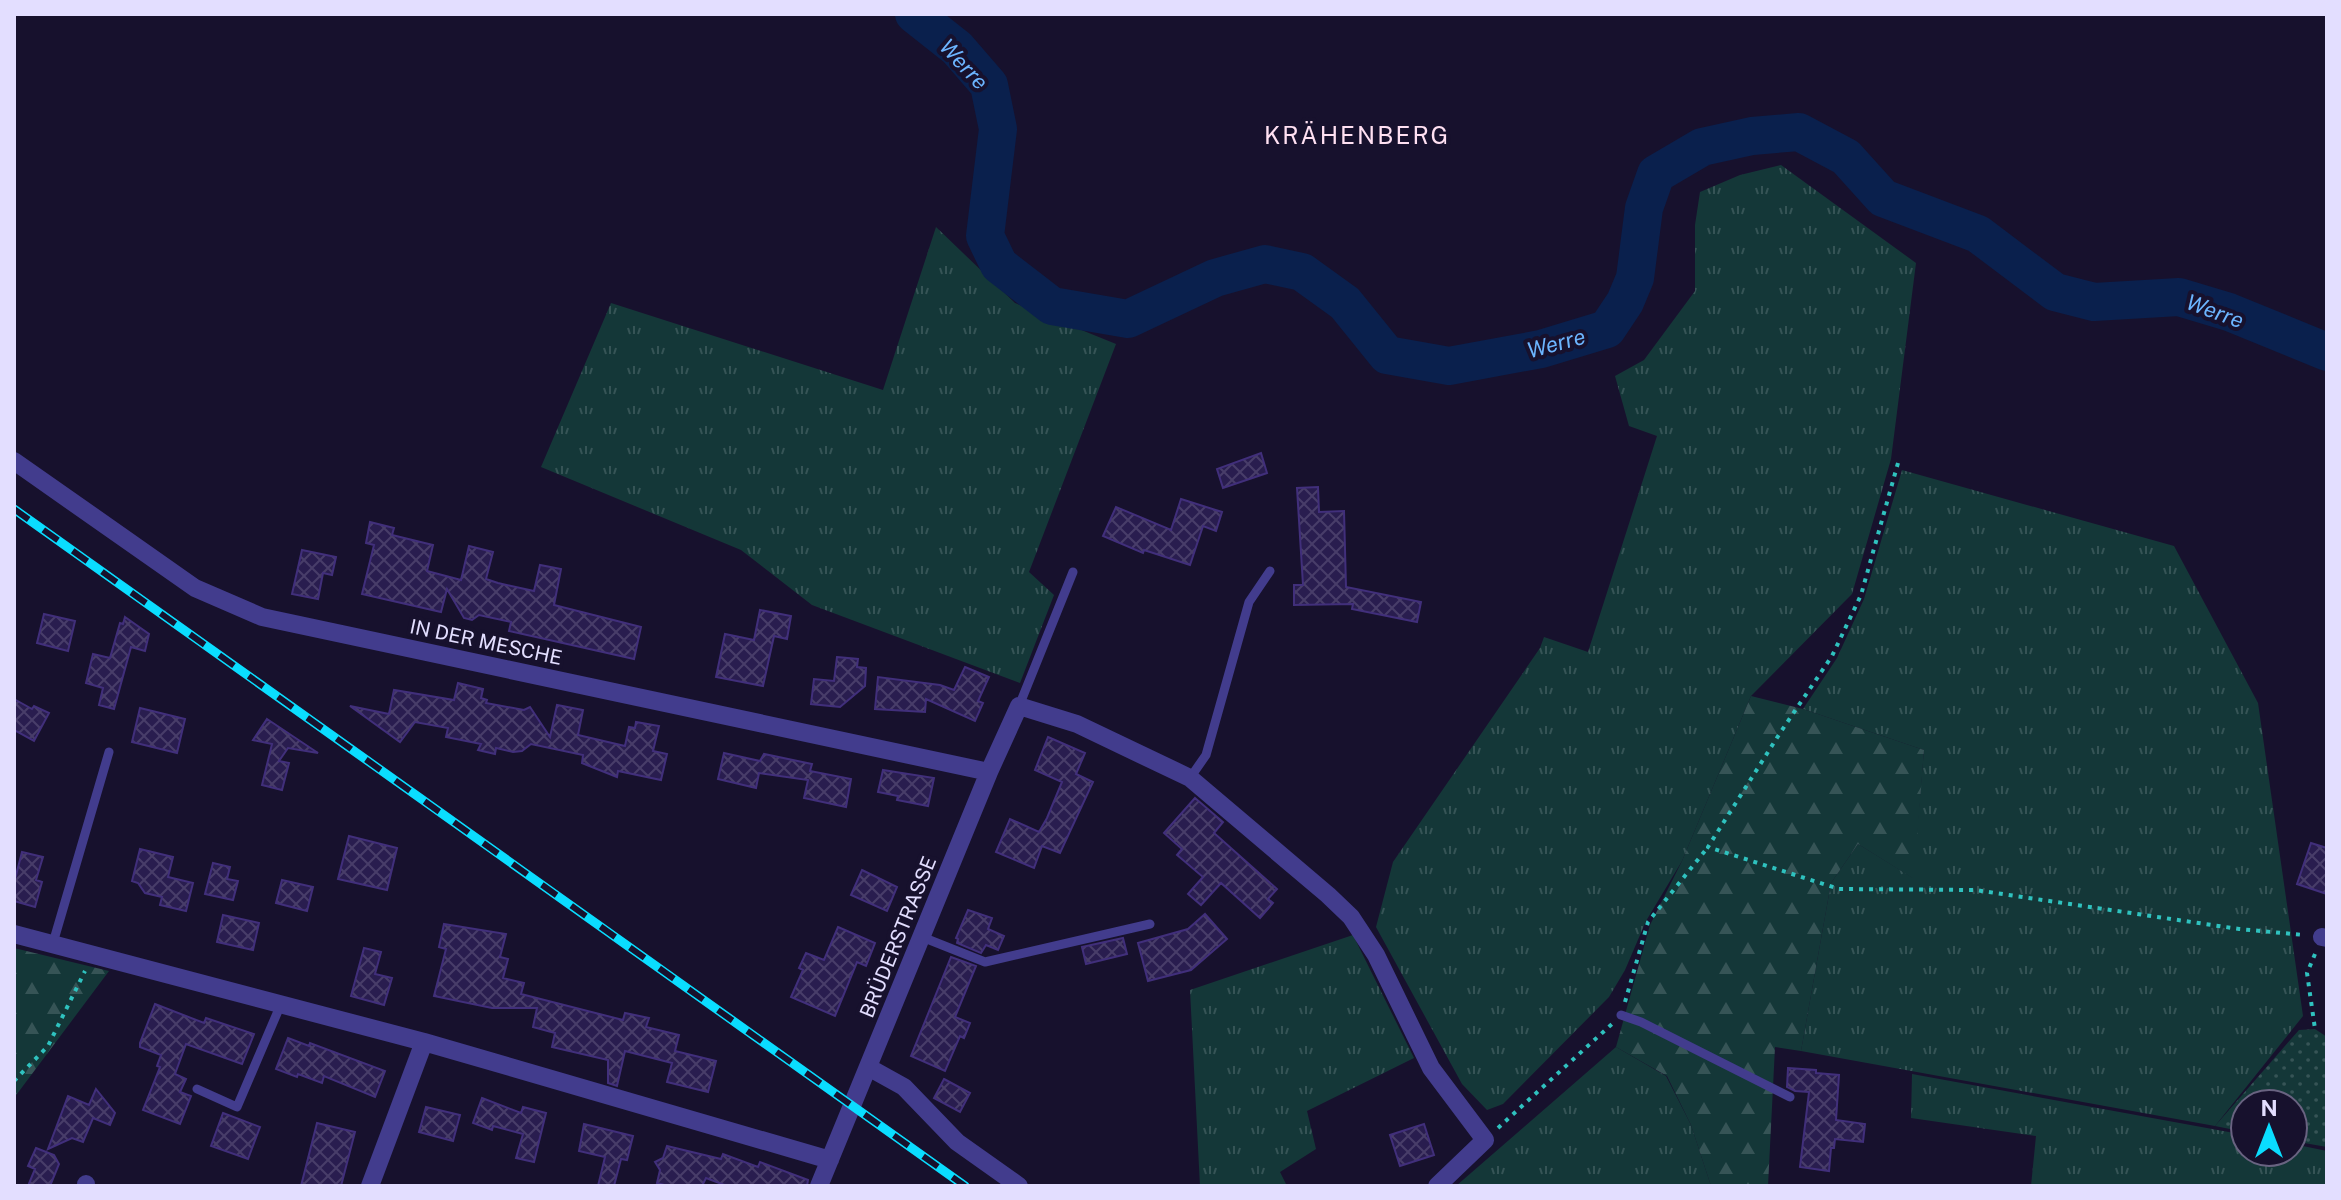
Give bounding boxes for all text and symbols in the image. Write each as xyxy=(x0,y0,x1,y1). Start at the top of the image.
water label: Werre xyxy=(934,33,994,95)
district label: KRÄHENBERG xyxy=(1264,121,1450,149)
water label: Werre xyxy=(2183,289,2247,333)
water label: Werre xyxy=(1524,323,1588,363)
street label: IN DER MESCHE xyxy=(408,614,564,670)
street label: BRÜDERSTRASSE xyxy=(854,852,941,1021)
north arrow xyxy=(2229,1088,2309,1168)
text: N xyxy=(2260,1095,2278,1121)

